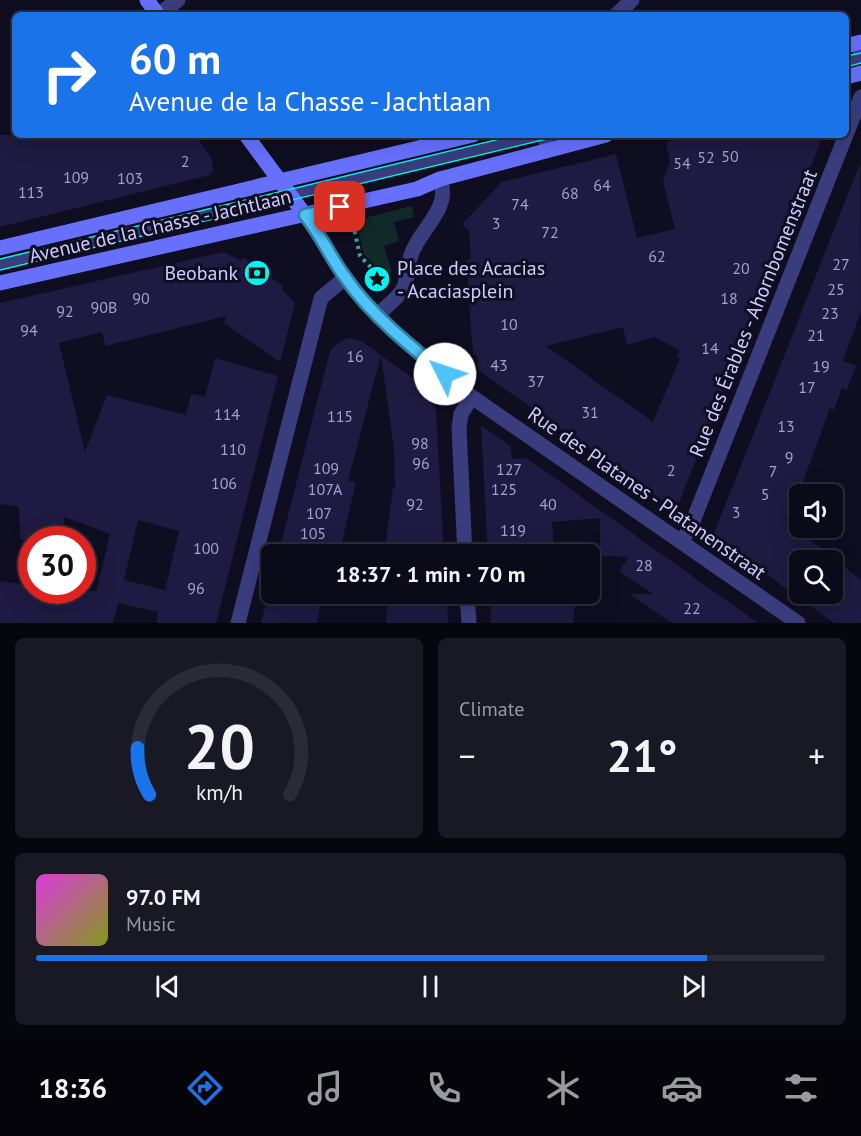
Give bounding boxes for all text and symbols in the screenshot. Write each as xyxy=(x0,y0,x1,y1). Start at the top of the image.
text: 60 m xyxy=(129,31,221,86)
icon: right xyxy=(30,36,108,114)
text: Avenue de la Chasse - Jachtlaan xyxy=(129,84,491,118)
house number: 50 xyxy=(721,146,739,166)
house number: 52 xyxy=(697,147,715,167)
house number: 2 xyxy=(181,151,189,171)
house number: 54 xyxy=(673,153,691,173)
street label: Rue des Érables - Ahornbomenstraat xyxy=(683,165,823,461)
house number: 109 xyxy=(63,167,89,187)
house number: 103 xyxy=(117,168,143,188)
house number: 64 xyxy=(593,175,611,195)
pin xyxy=(314,181,365,232)
house number: 113 xyxy=(18,182,44,202)
street label: Avenue de la Chasse - Jachtlaan xyxy=(26,183,294,269)
house number: 68 xyxy=(561,183,579,203)
icon: arrive xyxy=(323,190,356,223)
house number: 74 xyxy=(511,194,529,214)
house number: 3 xyxy=(492,213,500,233)
house number: 72 xyxy=(541,222,559,242)
house number: 62 xyxy=(648,246,666,266)
house number: 27 xyxy=(832,254,850,274)
place label: Place des Acacias - Acaciasplein xyxy=(397,255,545,304)
bank icon: Beobank xyxy=(242,258,272,288)
house number: 20 xyxy=(732,258,750,278)
place label: Beobank xyxy=(164,260,238,286)
place icon: Place des Acacias - Acaciasplein xyxy=(362,264,392,294)
house number: 25 xyxy=(827,279,845,299)
house number: 90 xyxy=(132,288,150,308)
house number: 18 xyxy=(720,288,738,308)
house number: 90B xyxy=(91,297,117,317)
house number: 92 xyxy=(56,301,74,321)
house number: 23 xyxy=(821,303,839,323)
house number: 10 xyxy=(500,314,518,334)
house number: 94 xyxy=(20,320,38,340)
house number: 21 xyxy=(807,325,825,345)
house number: 14 xyxy=(701,338,719,358)
position arrow xyxy=(413,342,477,406)
house number: 16 xyxy=(346,346,364,366)
house number: 43 xyxy=(490,355,508,375)
house number: 19 xyxy=(812,356,830,376)
house number: 37 xyxy=(527,371,545,391)
house number: 17 xyxy=(798,377,816,397)
street label: Rue des Platanes - Platanenstraat xyxy=(523,401,771,585)
house number: 31 xyxy=(581,402,599,422)
house number: 114 xyxy=(214,404,240,424)
house number: 115 xyxy=(327,406,353,426)
house number: 13 xyxy=(777,416,795,436)
house number: 98 xyxy=(411,433,429,453)
house number: 110 xyxy=(220,439,246,459)
house number: 9 xyxy=(785,447,793,467)
house number: 96 xyxy=(412,453,430,473)
house number: 109 xyxy=(313,458,339,478)
house number: 127 xyxy=(496,459,522,479)
house number: 2 xyxy=(667,460,675,480)
house number: 7 xyxy=(769,461,777,481)
house number: 106 xyxy=(211,473,237,493)
house number: 107A xyxy=(308,479,343,499)
house number: 125 xyxy=(491,479,517,499)
house number: 5 xyxy=(761,484,769,504)
map controls xyxy=(789,484,843,604)
button: sound xyxy=(789,484,843,538)
house number: 92 xyxy=(406,494,424,514)
house number: 40 xyxy=(539,494,557,514)
house number: 3 xyxy=(732,502,740,522)
house number: 107 xyxy=(306,503,332,523)
house number: 119 xyxy=(500,520,526,540)
house number: 105 xyxy=(300,523,326,543)
speed limit sign: 30 xyxy=(18,526,96,604)
house number: 100 xyxy=(193,538,219,558)
button: search xyxy=(789,550,843,604)
house number: 28 xyxy=(635,555,653,575)
text: 18:37 · 1 min · 70 m xyxy=(336,560,525,588)
house number: 96 xyxy=(187,578,205,598)
house number: 22 xyxy=(683,598,701,618)
text: Climate xyxy=(459,696,525,722)
text: 20 xyxy=(184,705,254,786)
text: 21° xyxy=(607,726,677,784)
text: − xyxy=(459,734,476,777)
text: + xyxy=(808,734,825,777)
text: km/h xyxy=(195,778,242,806)
text: 97.0 FM xyxy=(126,883,201,911)
text: Music xyxy=(126,911,175,937)
icon: previous xyxy=(151,970,184,1003)
icon: pause xyxy=(414,970,447,1003)
icon: next xyxy=(677,970,710,1003)
icon: directions xyxy=(184,1067,226,1109)
icon: music xyxy=(304,1067,346,1109)
icon: phone xyxy=(423,1067,465,1109)
icon: climate xyxy=(542,1067,584,1109)
icon: car xyxy=(661,1067,703,1109)
icon: filters xyxy=(780,1067,822,1109)
text: 18:36 xyxy=(39,1071,107,1105)

